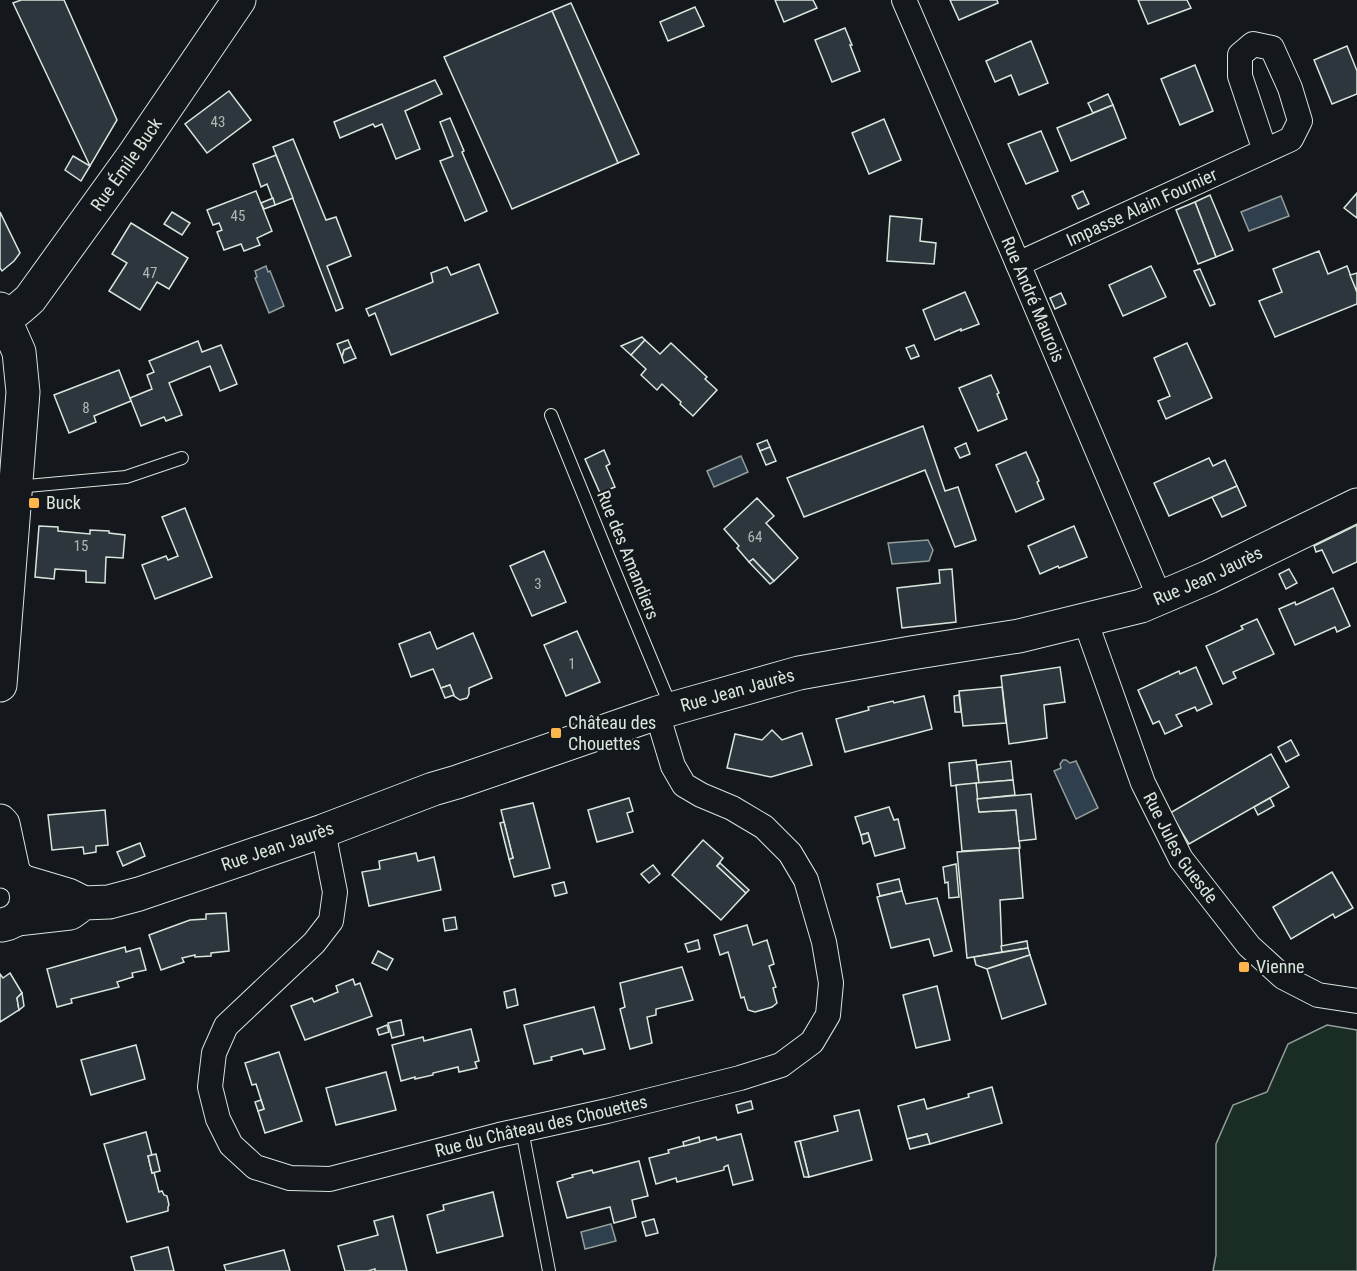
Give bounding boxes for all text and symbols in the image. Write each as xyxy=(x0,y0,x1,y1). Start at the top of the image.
street label: Rue Émile Buck xyxy=(86,113,166,215)
house number: 43 xyxy=(211,113,225,131)
street label: Impasse Alain Fournier xyxy=(1063,163,1221,250)
house number: 45 xyxy=(231,207,245,225)
street label: Rue André Maurois xyxy=(997,233,1069,365)
house number: 47 xyxy=(143,264,157,282)
house number: 8 xyxy=(82,399,90,417)
street label: Rue des Amandiers xyxy=(593,487,664,622)
place label: Buck xyxy=(46,492,81,513)
marker: Buck xyxy=(27,496,41,510)
house number: 64 xyxy=(748,528,762,546)
house number: 15 xyxy=(74,537,88,555)
street label: Rue Jean Jaurès xyxy=(1150,542,1266,609)
house number: 3 xyxy=(534,575,542,593)
house number: 1 xyxy=(568,655,576,673)
street label: Rue Jean Jaurès xyxy=(678,664,797,716)
place label: Château des Chouettes xyxy=(568,712,656,754)
marker: Château des Chouettes xyxy=(549,726,563,740)
street label: Rue Jules Guesde xyxy=(1139,789,1222,907)
street label: Rue Jean Jaurès xyxy=(218,817,337,875)
place label: Vienne xyxy=(1256,956,1305,977)
marker: Vienne xyxy=(1237,960,1251,974)
street label: Rue du Château des Chouettes xyxy=(433,1090,649,1161)

